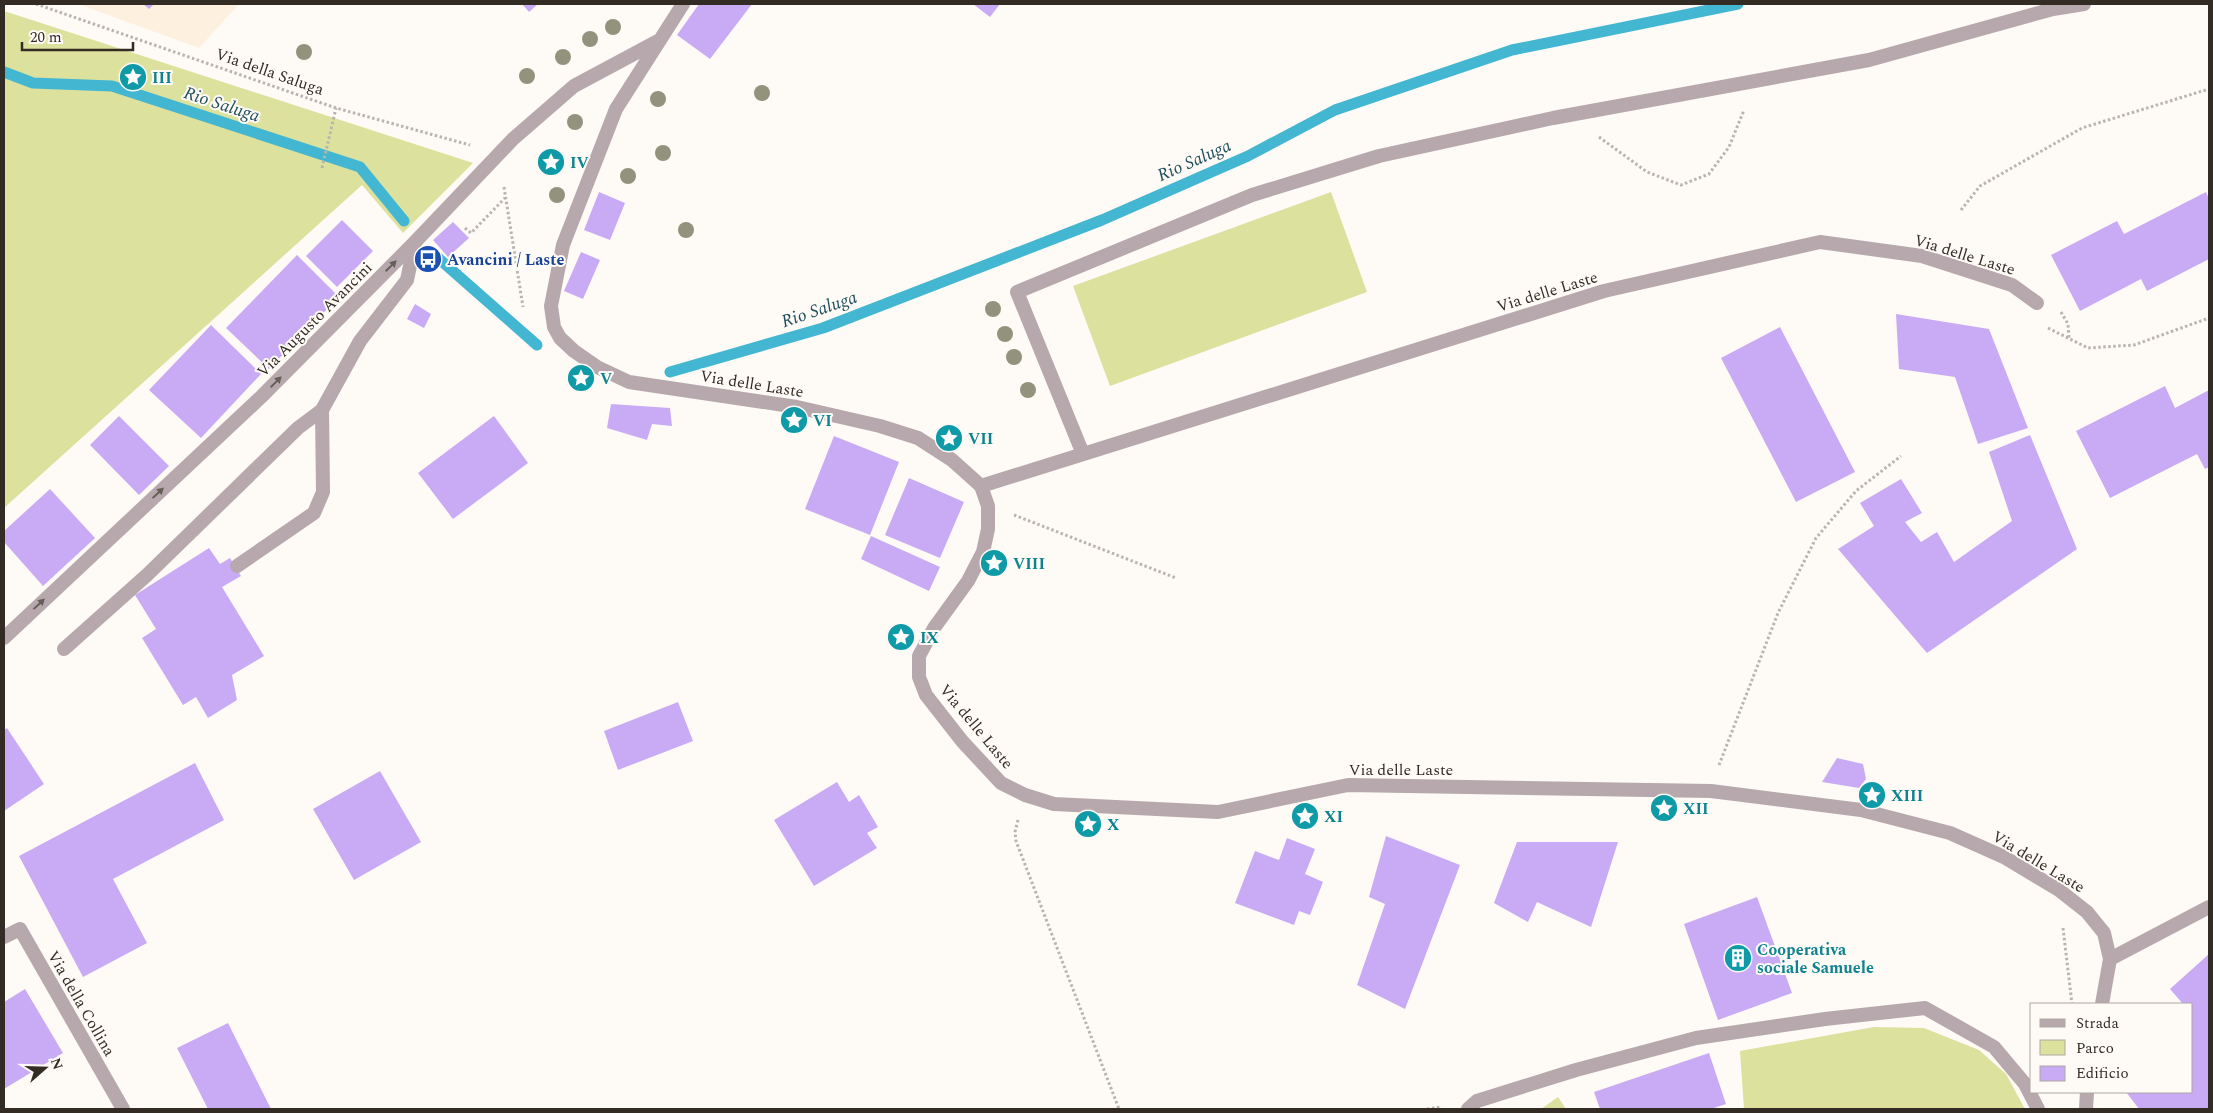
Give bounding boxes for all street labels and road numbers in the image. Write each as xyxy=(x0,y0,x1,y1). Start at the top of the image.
street label: Via della Saluga xyxy=(212,42,327,102)
street label: Via delle Laste xyxy=(1911,228,2018,282)
street label: Via Augusto Avancini xyxy=(251,256,378,383)
street label: Via delle Laste xyxy=(1494,265,1601,319)
street label: Via delle Laste xyxy=(698,364,805,404)
street label: Via delle Laste xyxy=(933,679,1019,774)
street label: Via delle Laste xyxy=(1349,758,1453,782)
street label: Via delle Laste xyxy=(1987,825,2089,899)
street label: Via della Collina xyxy=(41,946,121,1061)

